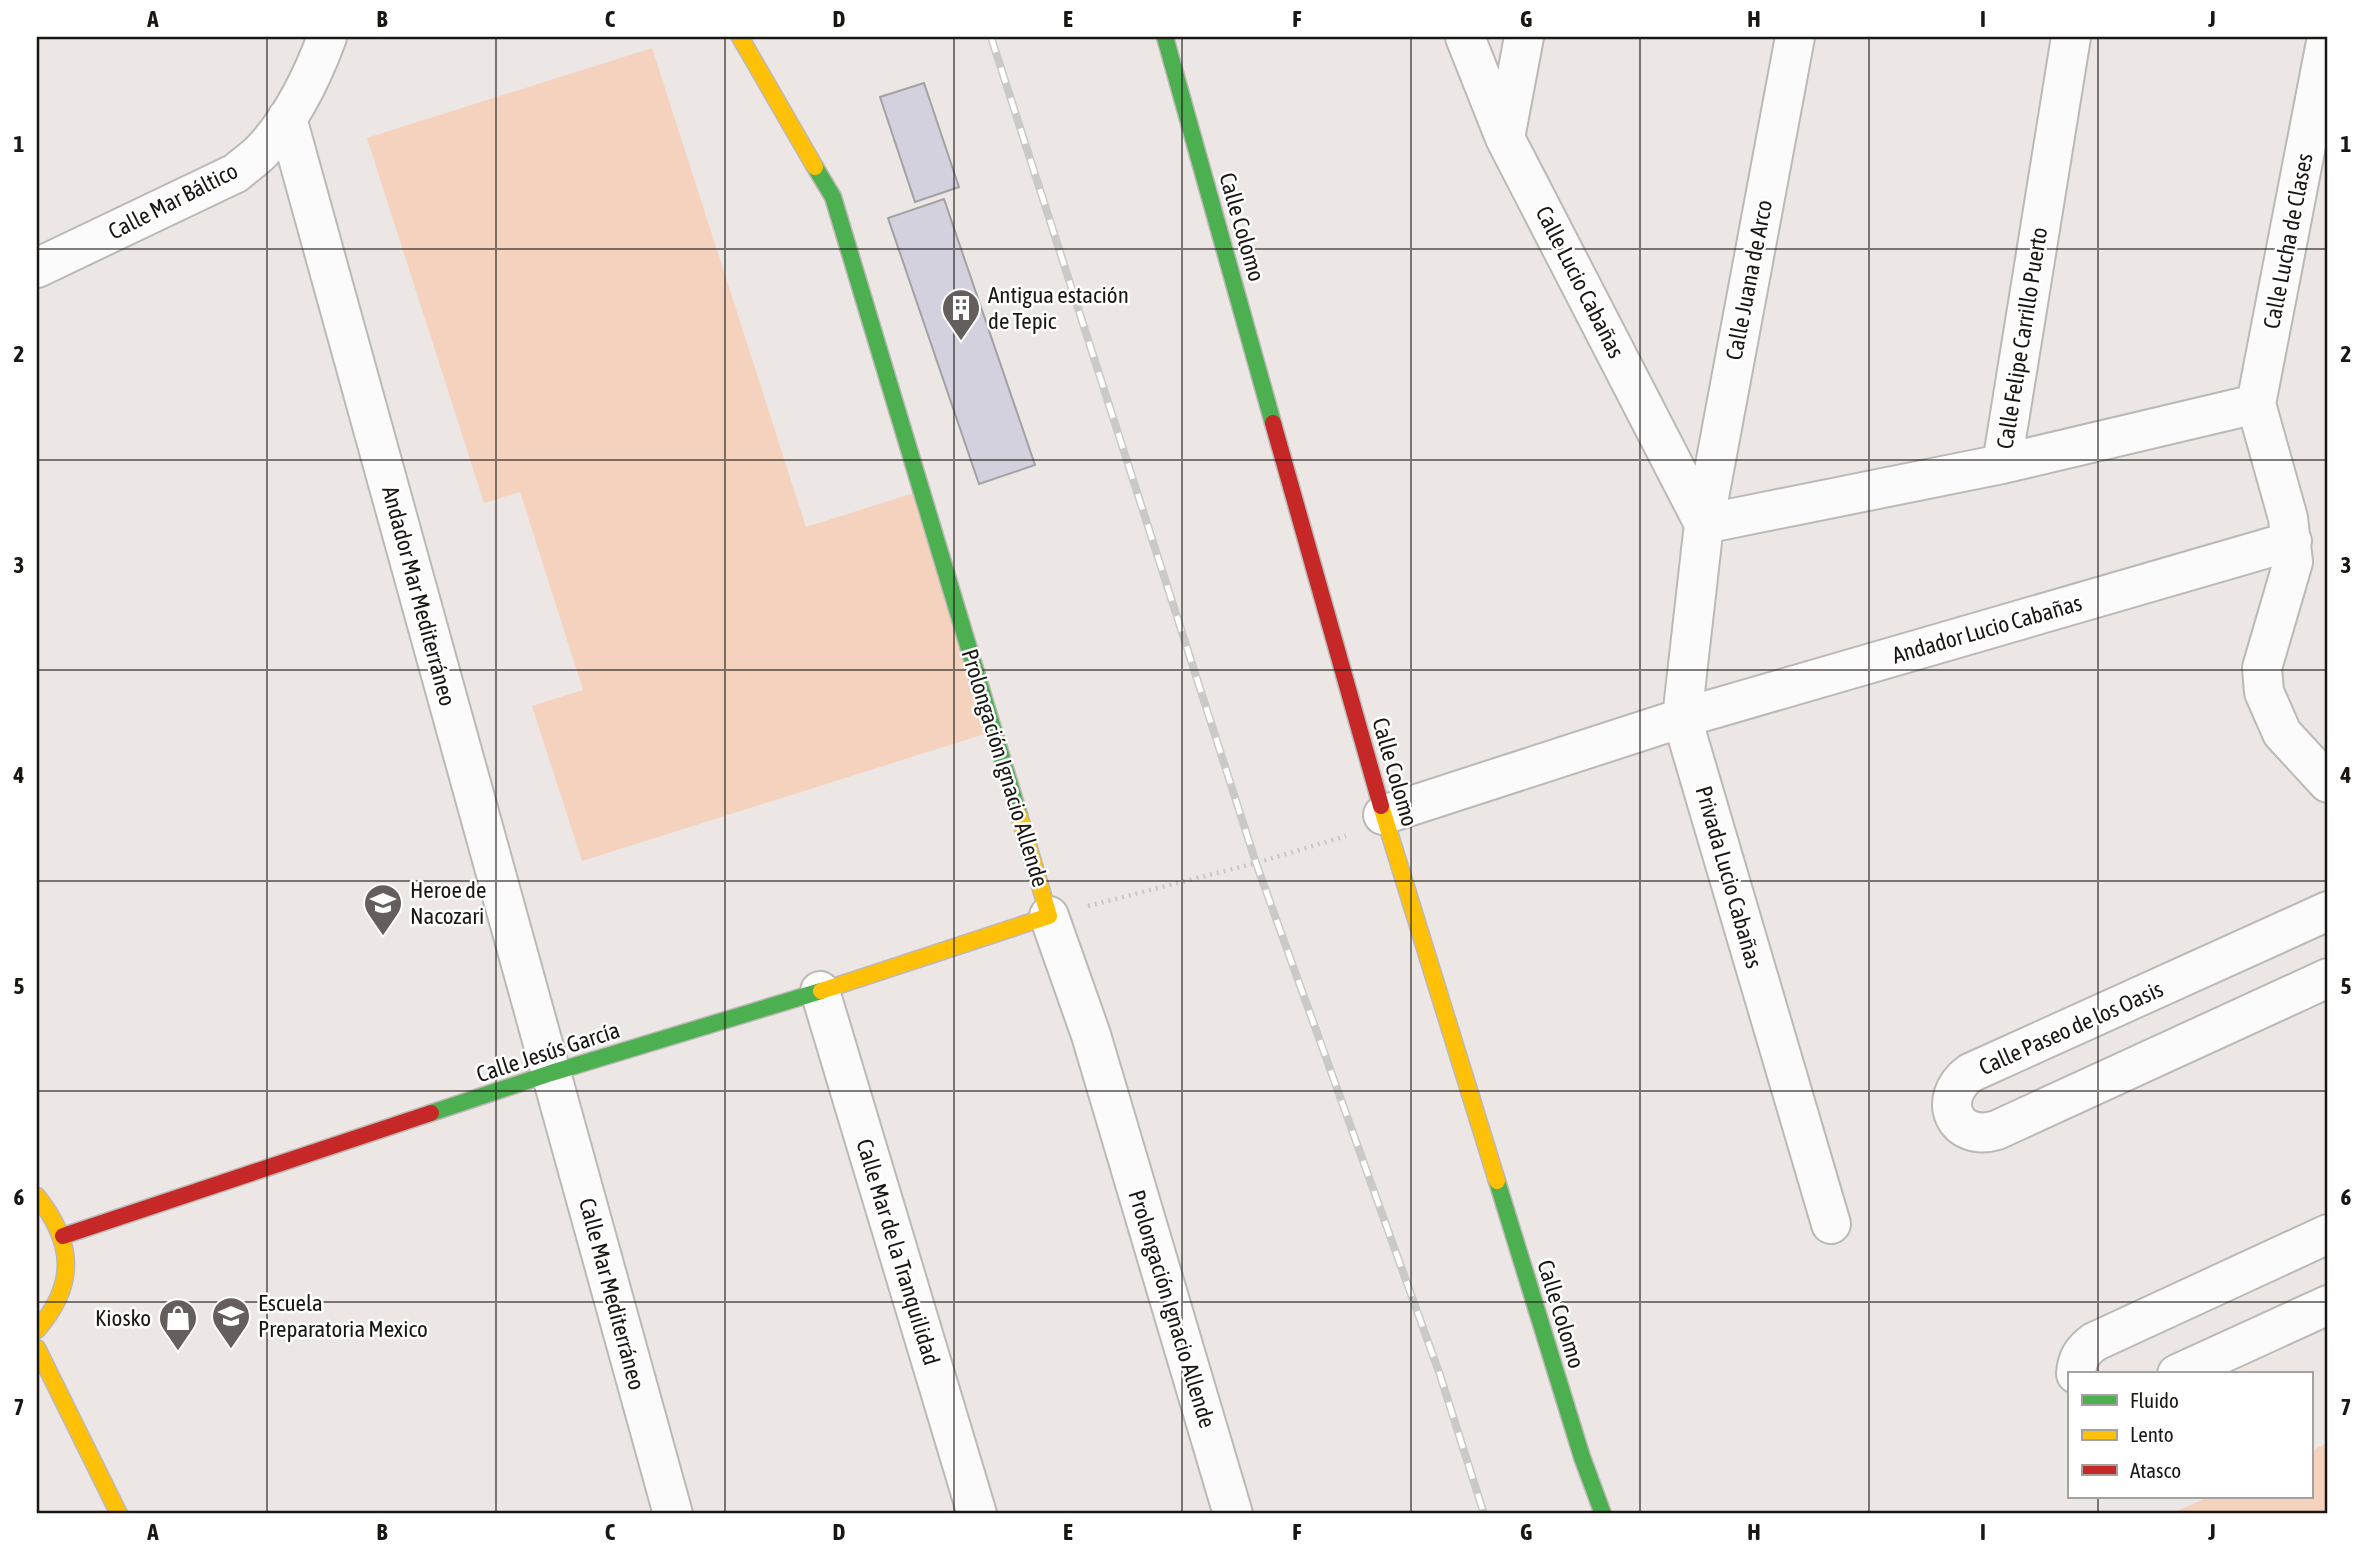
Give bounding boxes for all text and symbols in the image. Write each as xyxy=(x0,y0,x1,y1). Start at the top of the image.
text: A xyxy=(146,6,159,32)
text: B xyxy=(377,6,388,32)
text: C xyxy=(605,6,616,32)
text: D xyxy=(833,6,846,32)
text: E xyxy=(1063,6,1073,32)
text: F xyxy=(1292,6,1302,32)
text: G xyxy=(1520,6,1532,32)
text: H xyxy=(1747,6,1761,32)
text: I xyxy=(1980,6,1986,32)
text: J xyxy=(2207,6,2216,32)
text: 1 xyxy=(14,131,25,157)
text: 1 xyxy=(2341,131,2352,157)
street label: Calle Lucha de Clases xyxy=(2258,151,2318,331)
street label: Calle Mar Báltico xyxy=(104,157,242,245)
street label: Calle Colomo xyxy=(1214,170,1270,284)
street label: Calle Juana de Arco xyxy=(1721,198,1777,362)
street label: Calle Lucio Cabañas xyxy=(1531,202,1629,362)
street label: Calle Felipe Carrillo Puerto xyxy=(1992,225,2052,451)
place label: Antigua estación de Tepic xyxy=(988,282,1129,334)
building icon: Antigua estación de Tepic xyxy=(940,287,982,342)
text: 2 xyxy=(14,341,24,367)
text: 2 xyxy=(2341,341,2351,367)
street label: Andador Mar Mediterráneo xyxy=(377,483,461,709)
text: 3 xyxy=(14,552,24,578)
text: 3 xyxy=(2341,552,2351,578)
street label: Andador Lucio Cabañas xyxy=(1889,589,2085,669)
street label: Prolongación Ignacio Allende xyxy=(956,646,1054,890)
street label: Calle Colomo xyxy=(1367,715,1423,829)
text: 4 xyxy=(13,762,25,788)
text: 4 xyxy=(2340,762,2352,788)
street label: Privada Lucio Cabañas xyxy=(1691,783,1767,971)
place label: Heroe de Nacozari xyxy=(410,877,486,929)
school or university icon: Heroe de Nacozari xyxy=(362,882,404,937)
text: 5 xyxy=(14,973,25,999)
text: 5 xyxy=(2341,973,2352,999)
street label: Calle Paseo de los Oasis xyxy=(1975,976,2167,1080)
street label: Calle Jesús García xyxy=(473,1017,623,1087)
street label: Calle Mar de la Tranquilidad xyxy=(851,1136,945,1368)
text: 6 xyxy=(14,1184,25,1210)
text: 6 xyxy=(2341,1184,2352,1210)
street label: Prolongación Ignacio Allende xyxy=(1123,1187,1221,1431)
street label: Calle Mar Mediterráneo xyxy=(574,1195,650,1393)
street label: Calle Colomo xyxy=(1532,1257,1590,1371)
place label: Escuela Preparatoria Mexico xyxy=(258,1290,428,1342)
school or university icon: Escuela Preparatoria Mexico xyxy=(210,1295,252,1350)
shop icon: Kiosko xyxy=(157,1297,199,1352)
place label: Kiosko xyxy=(95,1305,151,1331)
legend xyxy=(2068,1372,2312,1498)
text: Fluido xyxy=(2130,1388,2179,1412)
text: 7 xyxy=(14,1394,24,1420)
text: 7 xyxy=(2341,1394,2351,1420)
text: Lento xyxy=(2130,1422,2174,1446)
text: Atasco xyxy=(2130,1458,2181,1482)
text: A xyxy=(146,1519,159,1545)
text: B xyxy=(377,1519,388,1545)
text: C xyxy=(605,1519,616,1545)
text: D xyxy=(833,1519,846,1545)
text: E xyxy=(1063,1519,1073,1545)
text: F xyxy=(1292,1519,1302,1545)
text: G xyxy=(1520,1519,1532,1545)
text: H xyxy=(1747,1519,1761,1545)
text: I xyxy=(1980,1519,1986,1545)
text: J xyxy=(2207,1519,2216,1545)

